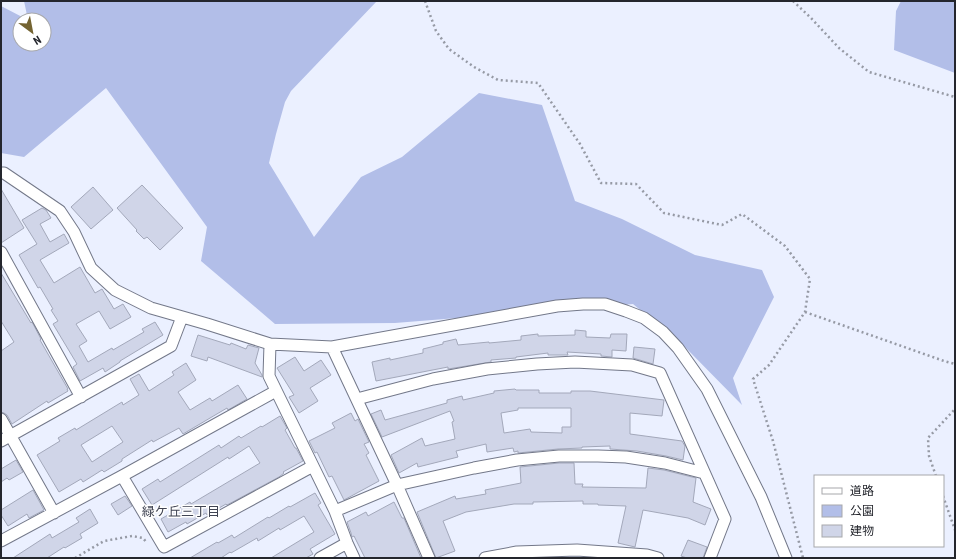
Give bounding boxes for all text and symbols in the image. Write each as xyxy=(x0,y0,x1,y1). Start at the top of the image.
north arrow xyxy=(12,12,52,52)
text: N xyxy=(31,33,43,47)
legend xyxy=(814,475,944,547)
text: 道路 xyxy=(850,484,874,498)
district label: 緑ケ丘三丁目 xyxy=(142,504,220,519)
text: 公園 xyxy=(850,504,874,518)
text: 建物 xyxy=(850,524,874,538)

